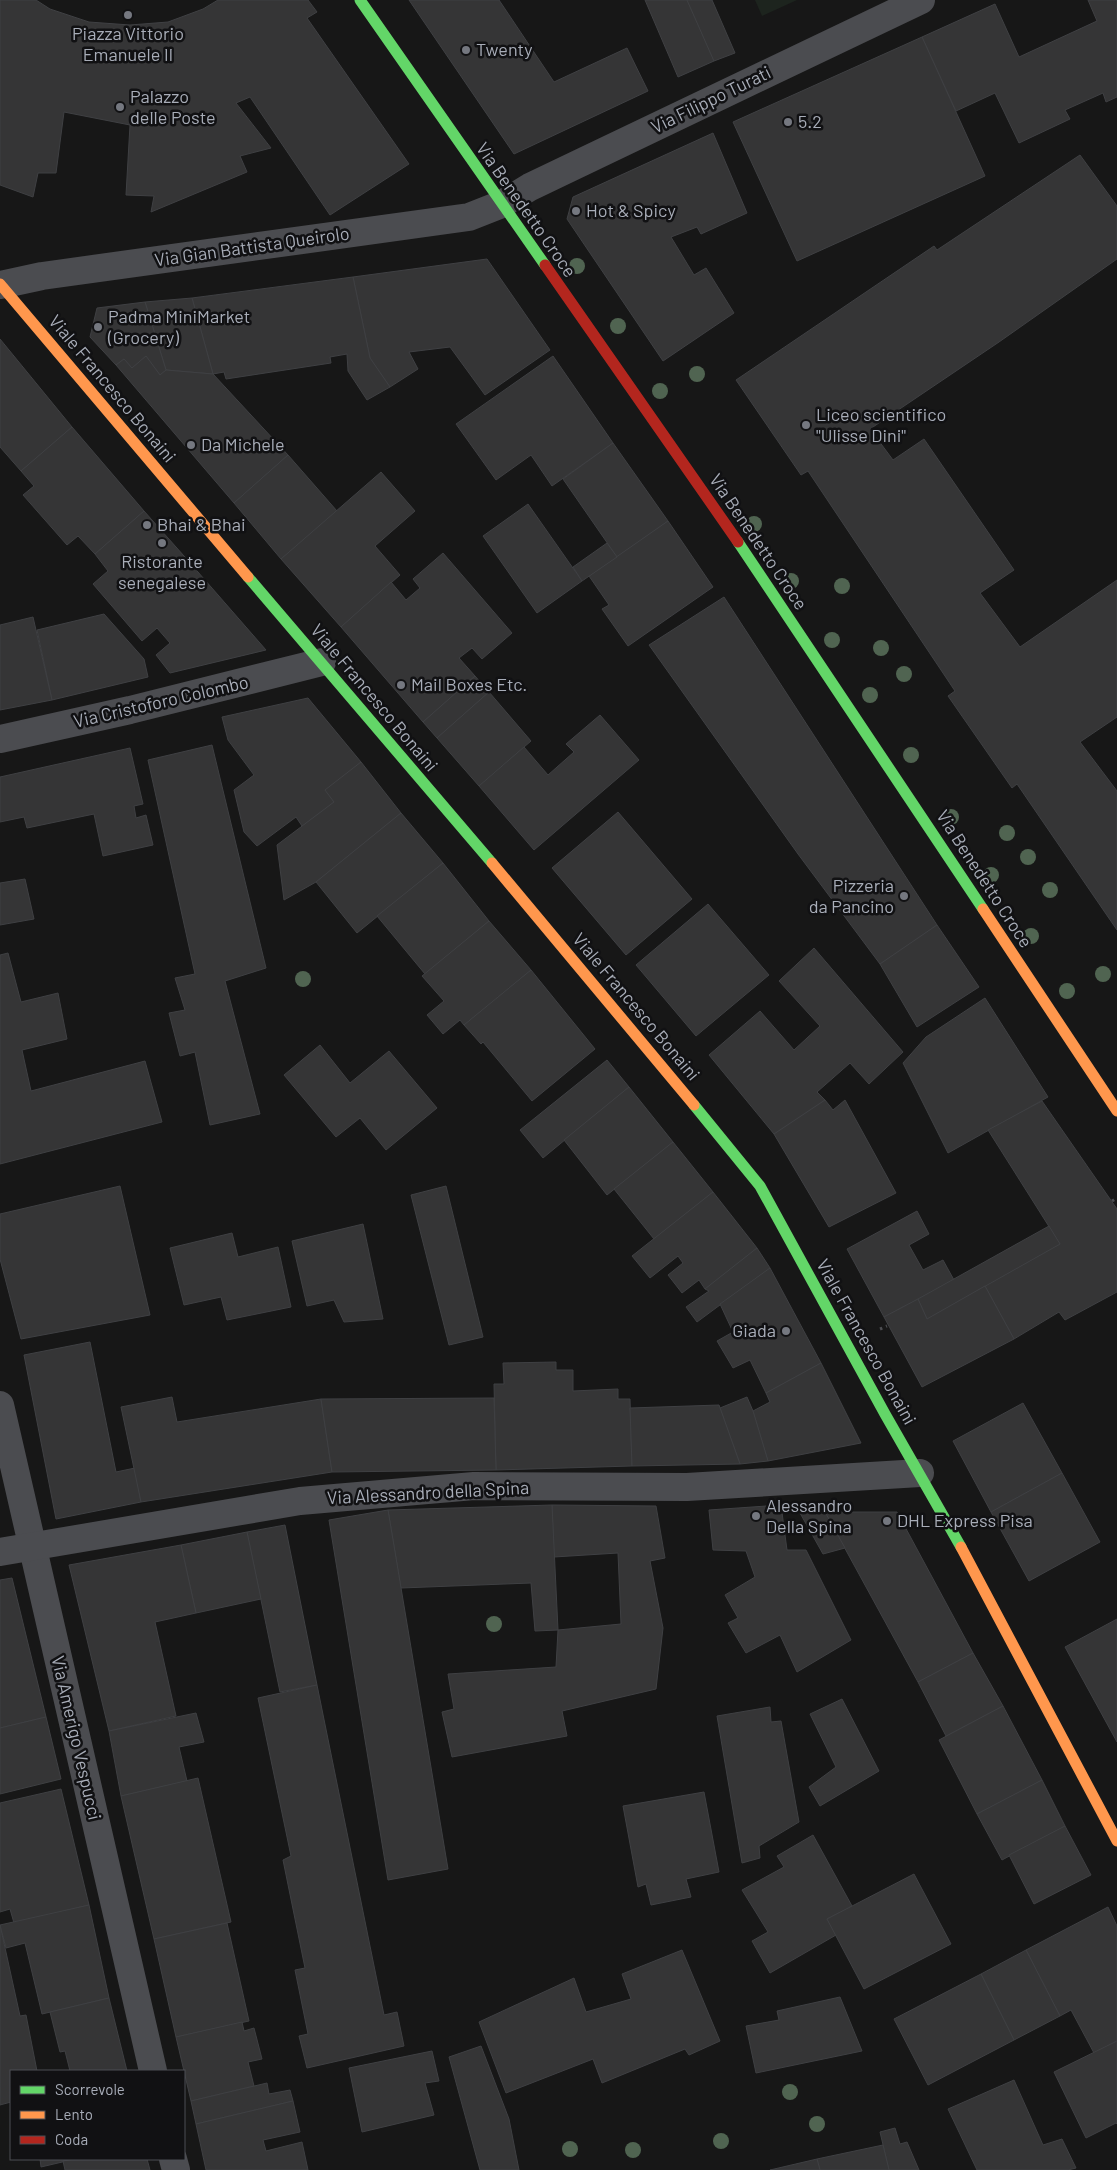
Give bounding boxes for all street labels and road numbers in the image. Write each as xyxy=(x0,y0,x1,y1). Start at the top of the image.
street label: Via Filippo Turati xyxy=(647,61,774,138)
street label: Via Benedetto Croce xyxy=(472,138,582,281)
street label: Via Gian Battista Queirolo xyxy=(153,221,351,271)
street label: Viale Francesco Bonaini xyxy=(45,310,181,467)
street label: Via Benedetto Croce xyxy=(705,469,813,614)
street label: Viale Francesco Bonaini xyxy=(307,619,443,776)
street label: Via Cristoforo Colombo xyxy=(71,670,250,732)
street label: Via Benedetto Croce xyxy=(932,806,1038,951)
street label: Viale Francesco Bonaini xyxy=(569,928,705,1085)
street label: Viale Francesco Bonaini xyxy=(812,1255,922,1428)
street label: Via Alessandro della Spina xyxy=(326,1476,530,1508)
street label: Via Amerigo Vespucci xyxy=(47,1653,107,1822)

